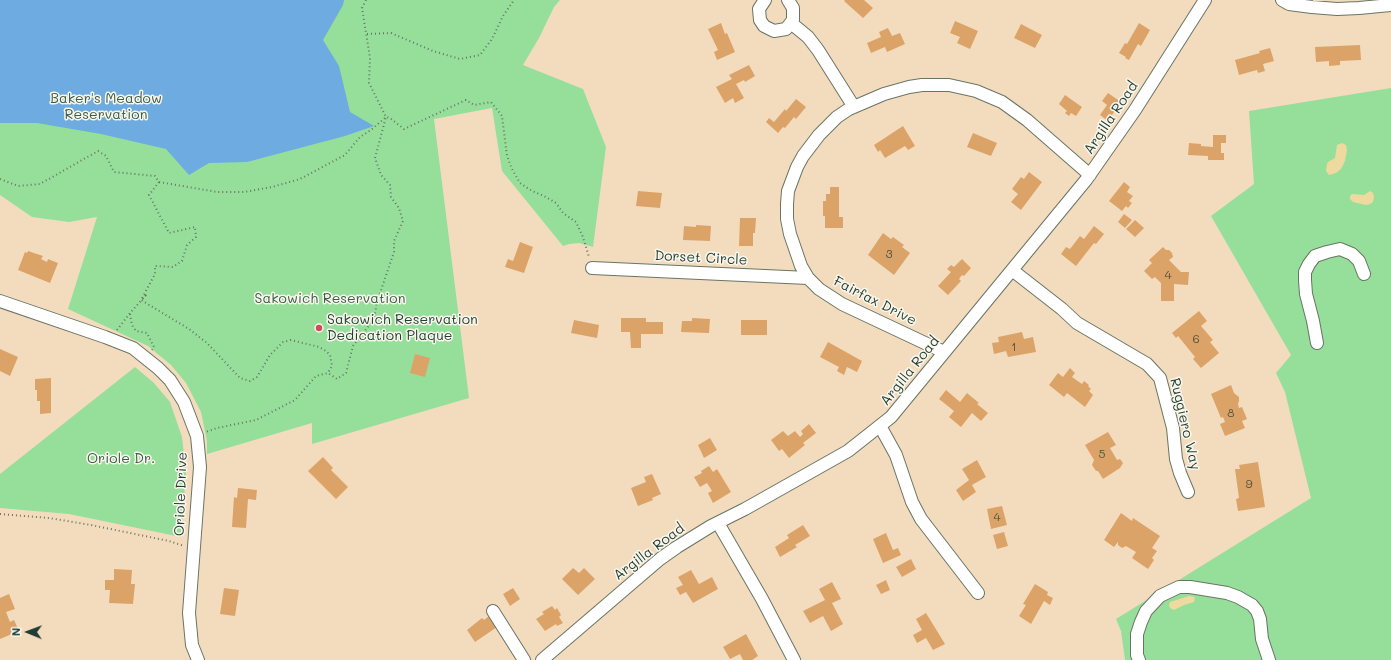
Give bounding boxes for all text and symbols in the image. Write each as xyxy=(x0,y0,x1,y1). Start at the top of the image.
street label: Argilla Road xyxy=(1080,78,1142,158)
park label: Baker's Meadow Reservation xyxy=(50,91,162,124)
street label: Dorset Circle xyxy=(654,247,748,269)
house number: 3 xyxy=(885,247,893,261)
house number: 4 xyxy=(1164,268,1172,282)
street label: Fairfax Drive xyxy=(831,273,919,329)
park label: Sakowich Reservation xyxy=(255,291,405,307)
place label: Sakowich Reservation Dedication Plaque xyxy=(327,312,478,344)
marker: Sakowich Reservation Dedication Plaque xyxy=(314,323,324,333)
house number: 6 xyxy=(1192,332,1200,346)
street label: Argilla Road xyxy=(877,333,943,409)
house number: 1 xyxy=(1011,340,1017,354)
street label: Ruggiero Way xyxy=(1166,376,1204,472)
house number: 8 xyxy=(1227,406,1235,420)
house number: 5 xyxy=(1099,447,1105,461)
park label: Oriole Dr. xyxy=(87,451,155,467)
street label: Oriole Drive xyxy=(171,452,191,536)
house number: 9 xyxy=(1245,477,1253,491)
house number: 4 xyxy=(993,510,1001,524)
street label: Argilla Road xyxy=(610,520,688,584)
north arrow xyxy=(8,612,48,652)
text: N xyxy=(8,627,23,636)

